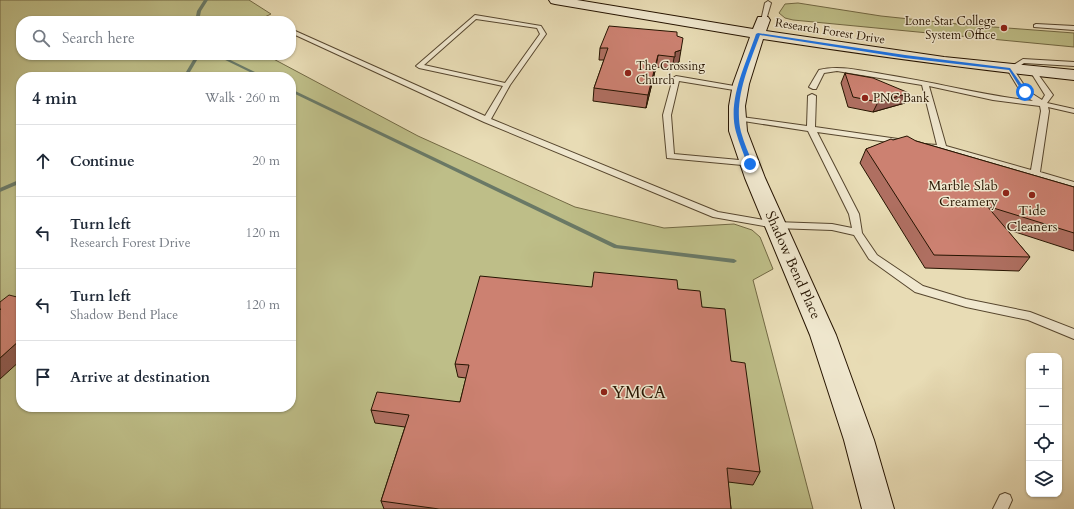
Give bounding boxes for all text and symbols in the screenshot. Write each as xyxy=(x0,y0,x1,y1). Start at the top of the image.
place label: Lone Star College System Office xyxy=(905,13,996,43)
street label: Research Forest Drive xyxy=(774,14,886,48)
search box xyxy=(16,16,296,60)
marker: Lone Star College System Office xyxy=(999,23,1009,33)
icon: search xyxy=(30,27,52,49)
text: Search here xyxy=(62,28,135,48)
place label: The Crossing Church xyxy=(636,58,705,88)
marker: The Crossing Church xyxy=(623,68,633,78)
route start xyxy=(1016,83,1034,101)
text: 4 min xyxy=(32,87,77,110)
text: Walk · 260 m xyxy=(205,89,280,107)
place label: PNC Bank xyxy=(873,90,930,106)
marker: PNC Bank xyxy=(860,93,870,103)
icon: ahead xyxy=(32,150,54,172)
text: Continue xyxy=(70,151,135,171)
text: 20 m xyxy=(252,152,280,170)
route end xyxy=(741,155,759,173)
place label: Marble Slab Creamery xyxy=(928,176,999,211)
marker: Marble Slab Creamery xyxy=(1001,188,1011,198)
marker: Tide Cleaners xyxy=(1027,190,1037,200)
place label: Tide Cleaners xyxy=(1007,201,1058,236)
street label: Shadow Bend Place xyxy=(761,208,825,322)
text: Turn left xyxy=(70,214,131,234)
icon: left xyxy=(32,222,54,244)
text: 120 m xyxy=(246,224,280,242)
text: Research Forest Drive xyxy=(70,234,191,252)
text: Turn left xyxy=(70,286,131,306)
icon: left xyxy=(32,294,54,316)
text: 120 m xyxy=(246,296,280,314)
text: Shadow Bend Place xyxy=(70,306,178,324)
map controls xyxy=(1026,353,1062,497)
button: + xyxy=(1026,353,1062,389)
icon: arrive xyxy=(32,366,54,388)
text: Arrive at destination xyxy=(70,367,210,387)
place label: YMCA xyxy=(612,381,667,404)
marker: YMCA xyxy=(599,387,609,397)
button: − xyxy=(1026,389,1062,425)
button: locate xyxy=(1026,425,1062,461)
button: layers xyxy=(1026,461,1062,497)

